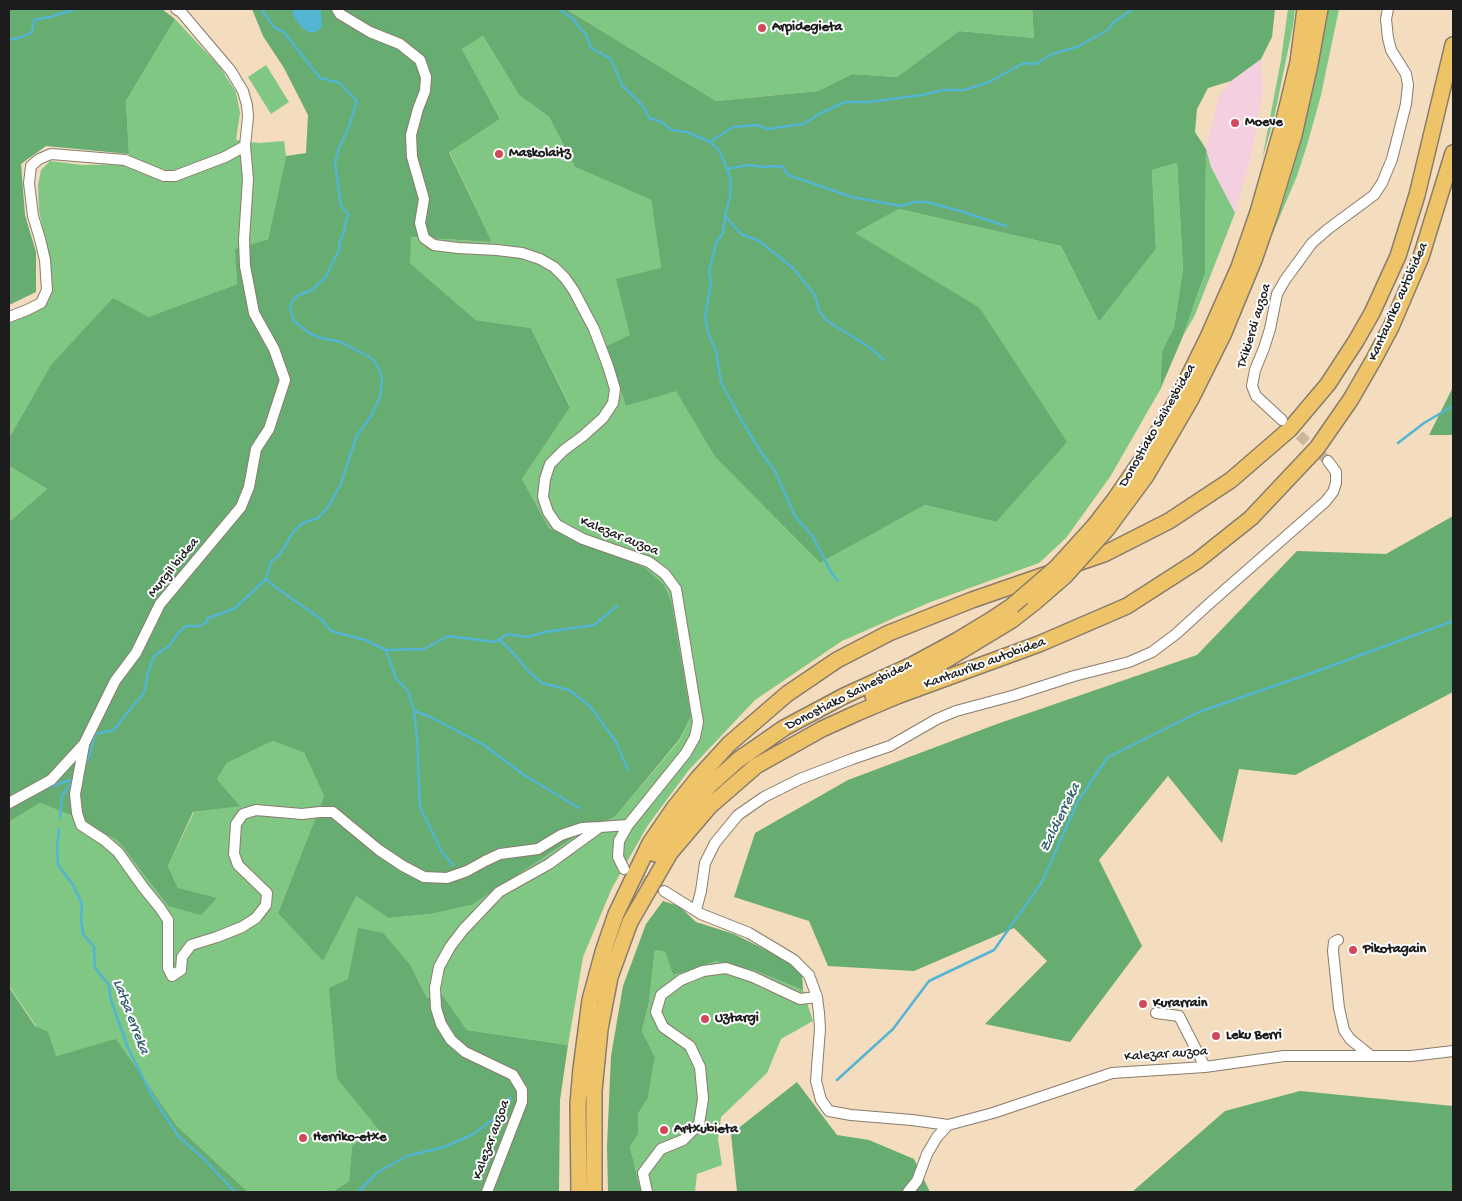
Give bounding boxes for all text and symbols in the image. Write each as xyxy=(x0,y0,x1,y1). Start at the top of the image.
place label: Arpidegieta xyxy=(772,20,842,36)
marker: Arpidegieta xyxy=(756,22,768,34)
place label: Moeve xyxy=(1245,115,1283,131)
marker: Moeve xyxy=(1229,117,1241,129)
place label: Maskolaitz xyxy=(509,146,571,162)
marker: Maskolaitz xyxy=(493,148,505,160)
street label: Kantauriko autobidea xyxy=(1365,240,1433,364)
street label: Txikierdi auzoa xyxy=(1234,282,1276,370)
street label: Donostiako Saihesbidea xyxy=(1116,361,1200,491)
street label: Kalezar auzoa xyxy=(577,514,661,560)
street label: Murgil bidea xyxy=(145,535,203,601)
street label: Kantauriko autobidea xyxy=(922,634,1048,694)
street label: Donostiako Saihesbidea xyxy=(783,657,915,735)
water label: Zaldierreka xyxy=(1037,781,1085,855)
place label: Pikotagain xyxy=(1363,942,1426,958)
marker: Pikotagain xyxy=(1347,944,1359,956)
water label: Latsa erreka xyxy=(108,977,152,1057)
place label: Kurarrain xyxy=(1153,996,1207,1012)
marker: Kurarrain xyxy=(1137,998,1149,1010)
place label: Uztargi xyxy=(715,1011,759,1027)
marker: Uztargi xyxy=(699,1013,711,1025)
place label: Leku Berri xyxy=(1226,1028,1282,1044)
marker: Leku Berri xyxy=(1210,1030,1222,1042)
street label: Kalezar auzoa xyxy=(1124,1044,1208,1066)
street label: Kalezar auzoa xyxy=(470,1098,514,1182)
place label: Artxubieta xyxy=(674,1122,738,1138)
marker: Artxubieta xyxy=(658,1124,670,1136)
place label: Herriko-etxe xyxy=(313,1130,387,1146)
marker: Herriko-etxe xyxy=(297,1132,309,1144)

